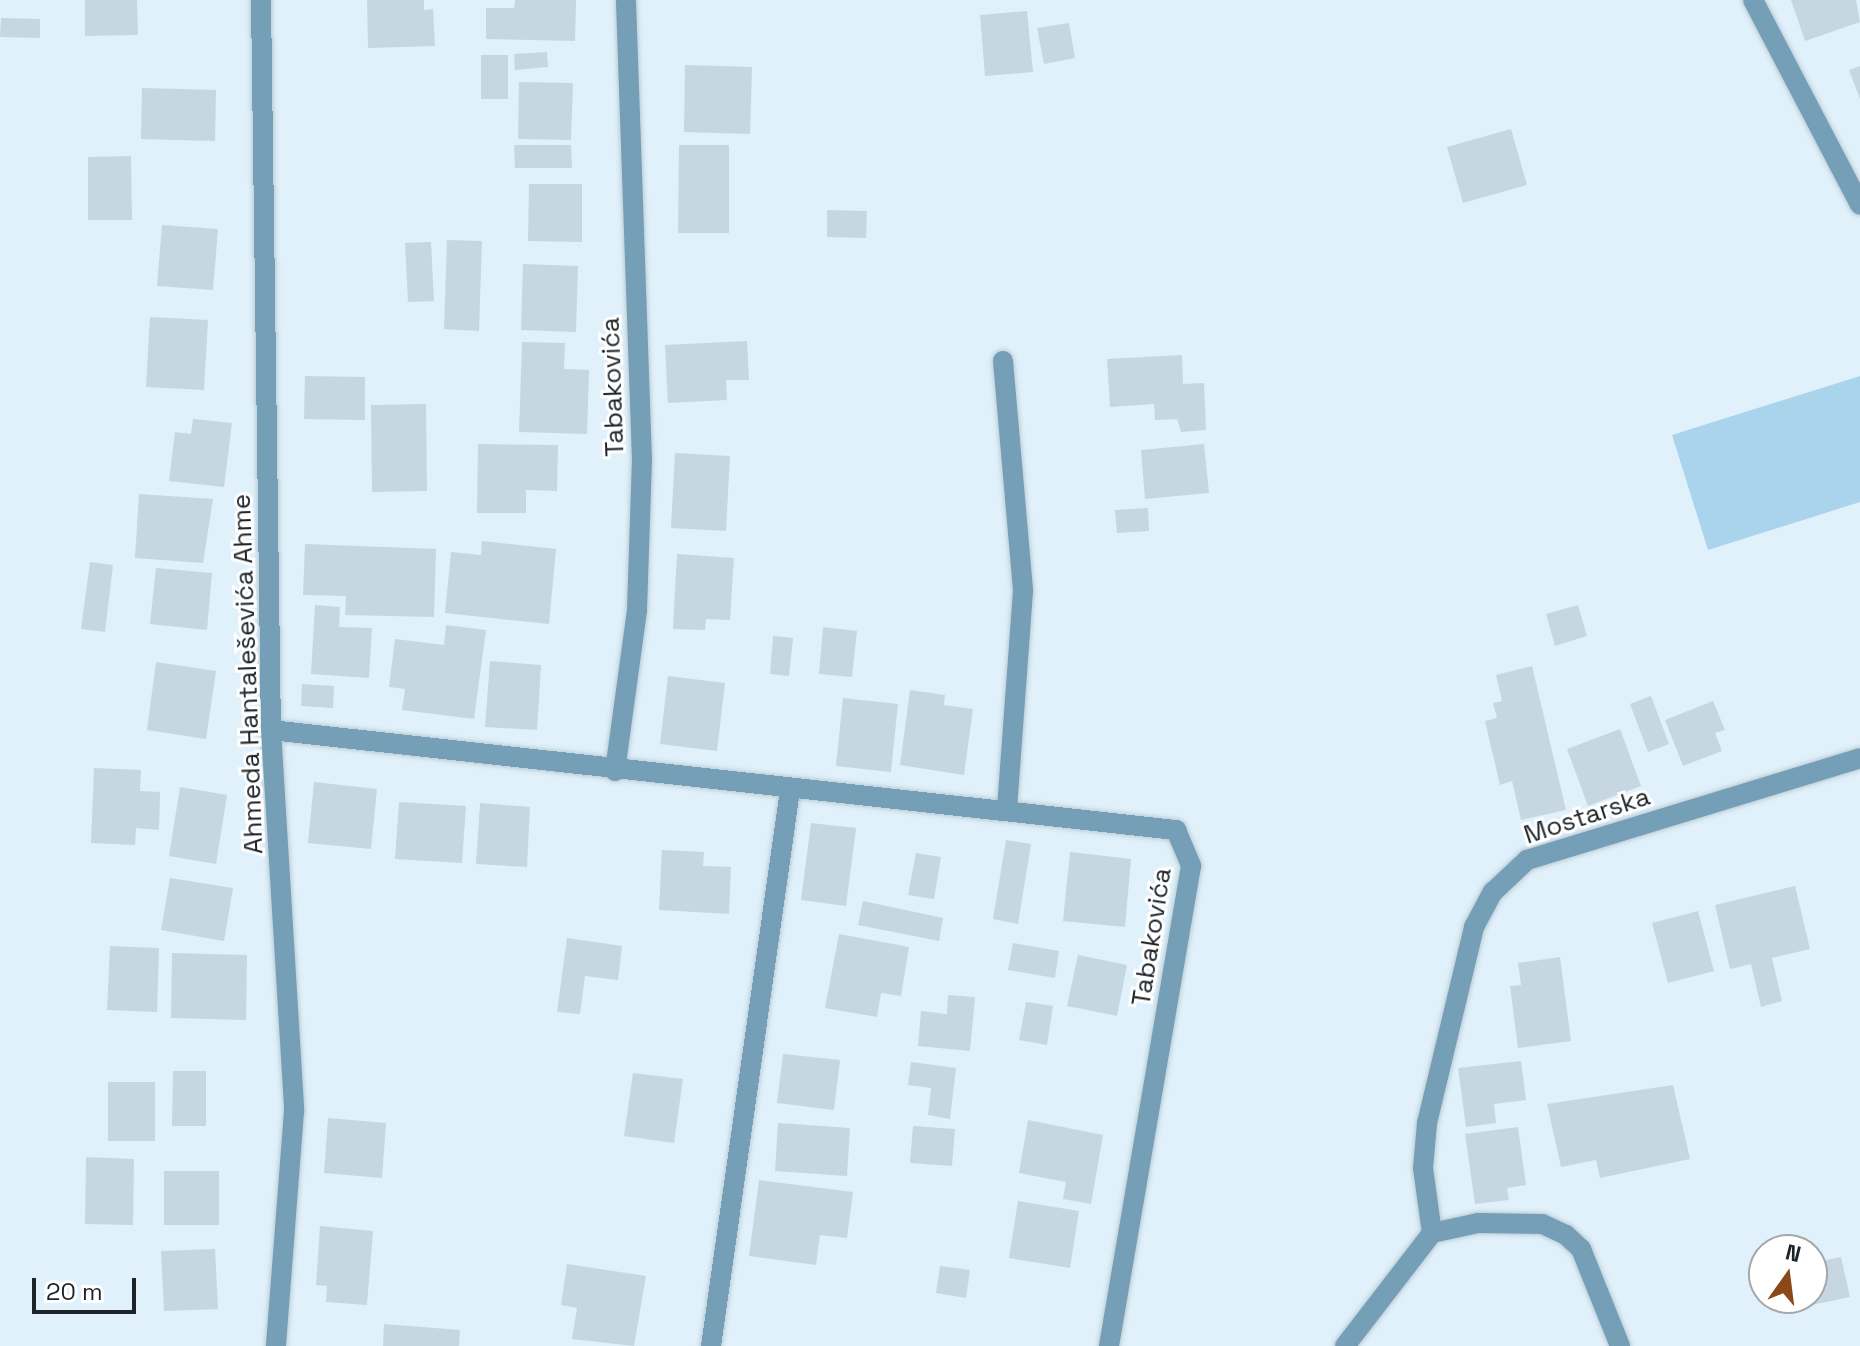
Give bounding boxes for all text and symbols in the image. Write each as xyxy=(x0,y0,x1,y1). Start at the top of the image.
street label: Tabakovića xyxy=(595,317,631,457)
street label: Ahmeda Hantaleševića Ahme xyxy=(226,493,270,855)
street label: Mostarska xyxy=(1520,781,1654,851)
street label: Tabakovića xyxy=(1126,866,1178,1008)
north arrow xyxy=(1748,1234,1828,1314)
text: N xyxy=(1783,1237,1804,1268)
scale bar xyxy=(36,1262,140,1312)
text: 20 m xyxy=(46,1276,103,1307)

